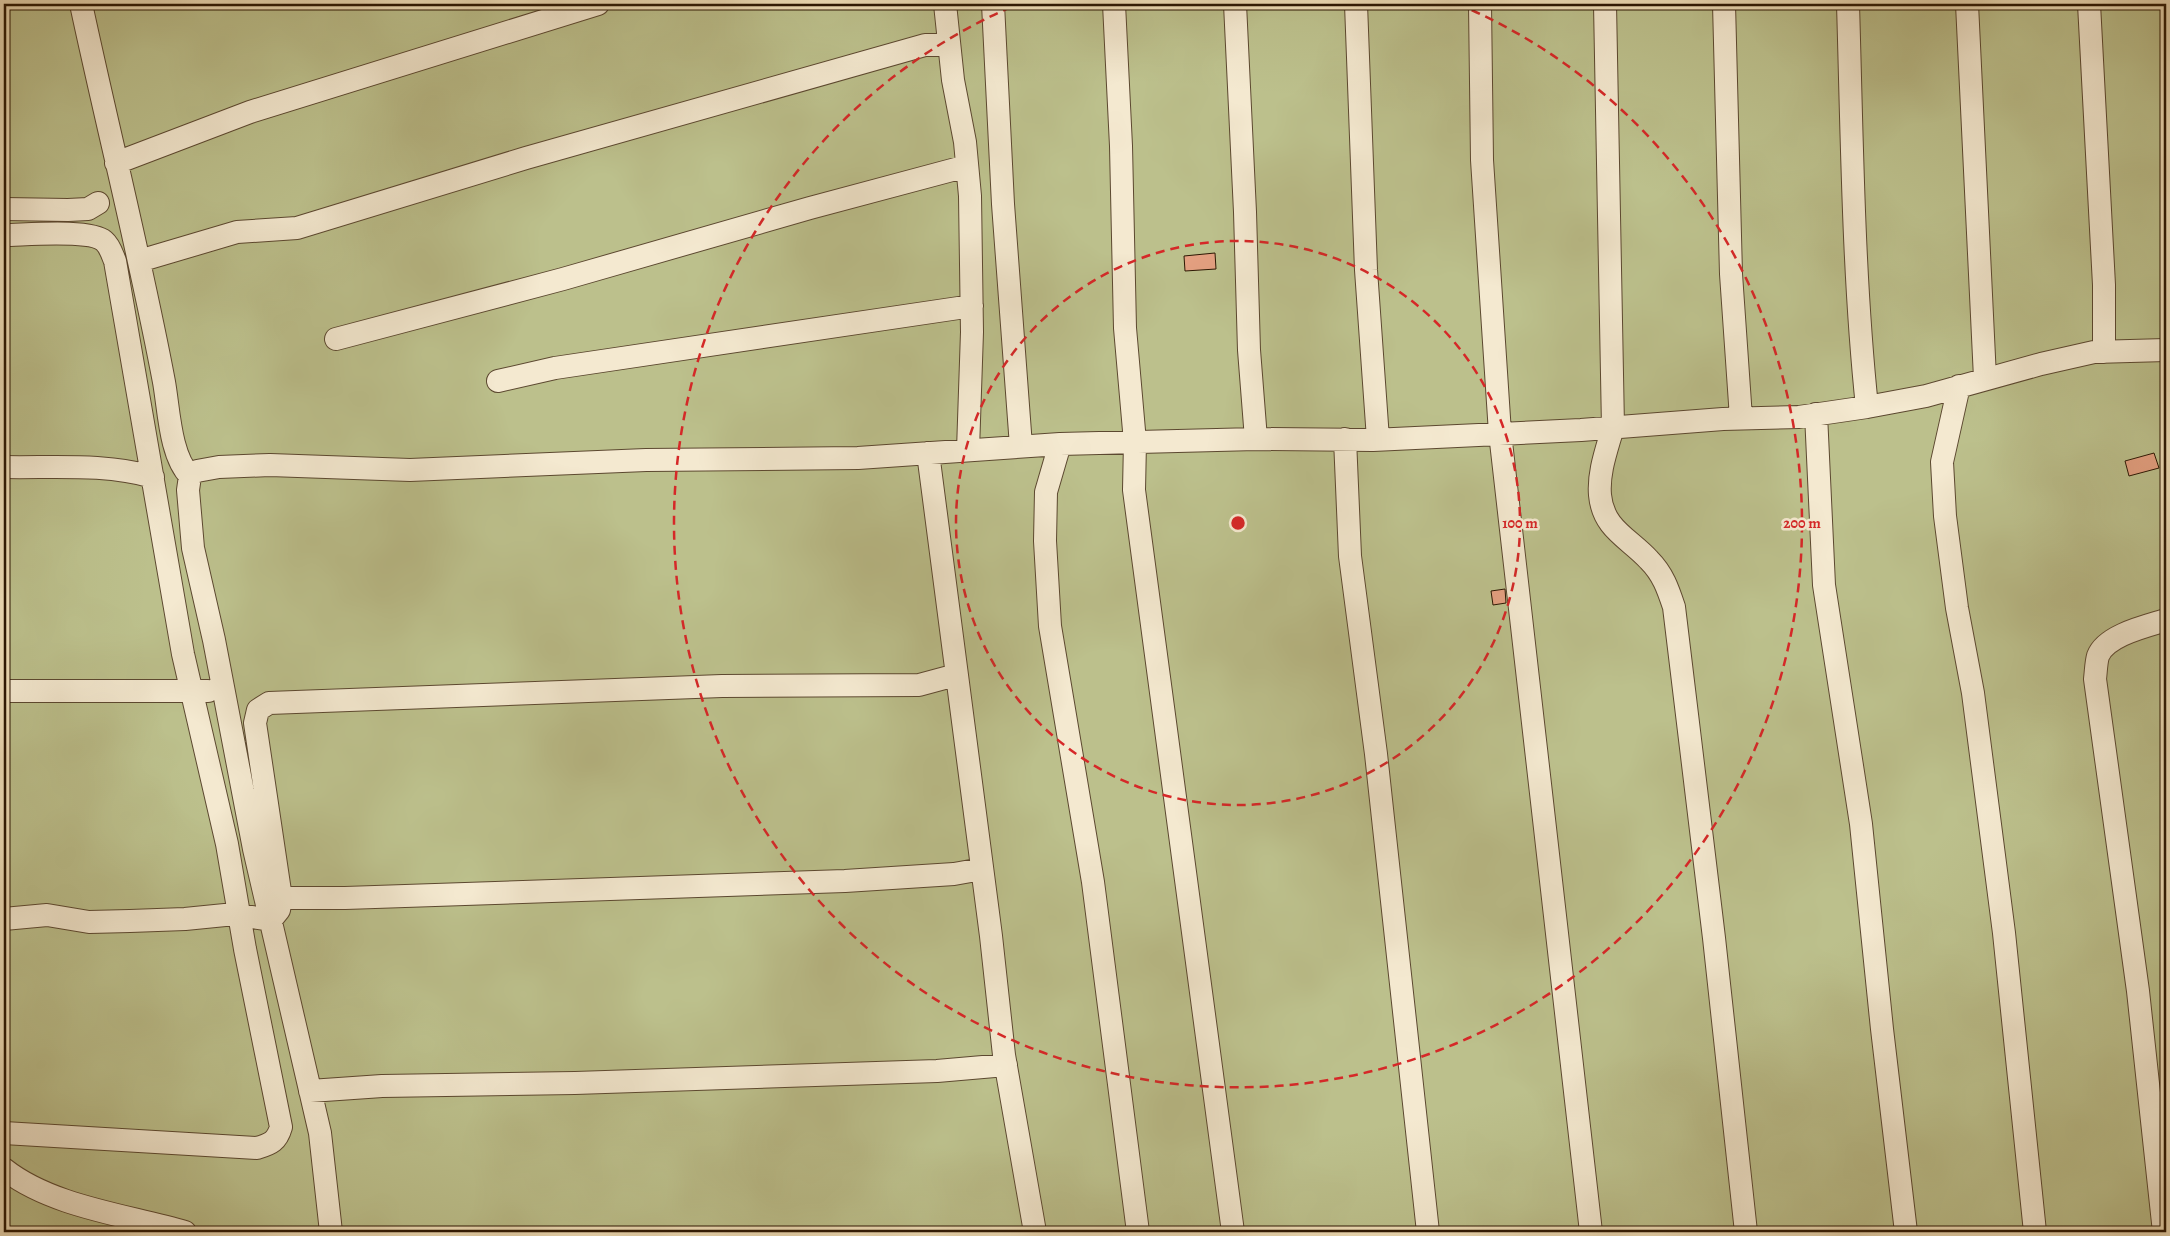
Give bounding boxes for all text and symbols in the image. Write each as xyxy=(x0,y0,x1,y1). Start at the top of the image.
text: 100 m xyxy=(1502,513,1538,533)
text: 200 m xyxy=(1783,513,1821,533)
centre of rings xyxy=(1229,514,1247,532)

